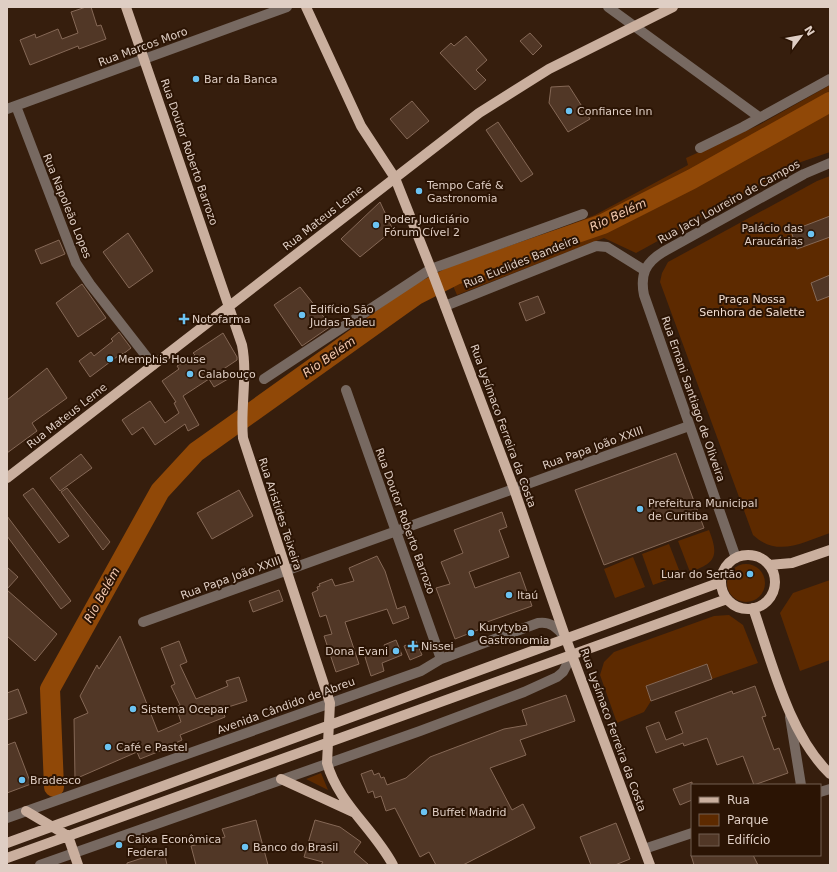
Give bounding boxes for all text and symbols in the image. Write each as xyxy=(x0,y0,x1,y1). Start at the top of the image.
north arrow xyxy=(781,16,821,56)
text: N xyxy=(801,24,817,38)
street label: Rua Marcos Moro xyxy=(97,25,190,69)
place label: Bar da Banca xyxy=(204,73,278,86)
marker: Bar da Banca xyxy=(191,74,201,84)
street label: Rua Doutor Roberto Barrozo xyxy=(158,77,220,227)
place label: Confiance Inn xyxy=(577,105,653,118)
marker: Confiance Inn xyxy=(564,106,574,116)
street label: Rua Napoleão Lopes xyxy=(40,152,94,261)
street label: Rua Jacy Loureiro de Campos xyxy=(656,157,803,247)
place label: Tempo Café & Gastronomia xyxy=(426,179,504,205)
street label: Rua Mateus Leme xyxy=(280,183,366,253)
marker: Tempo Café & Gastronomia xyxy=(414,186,424,196)
water label: Rio Belém xyxy=(587,196,649,234)
place label: Poder Judiciário Fórum Cível 2 xyxy=(384,213,469,239)
marker: Poder Judiciário Fórum Cível 2 xyxy=(371,220,381,230)
place label: Palácio das Araucárias xyxy=(742,222,803,248)
marker: Palácio das Araucárias xyxy=(806,229,816,239)
street label: Rua Euclides Bandeira xyxy=(462,233,580,291)
park label: Praça Nossa Senhora de Salette xyxy=(699,293,805,319)
place label: Edifício São Judas Tadeu xyxy=(309,303,376,329)
marker: Edifício São Judas Tadeu xyxy=(297,310,307,320)
place label: Notofarma xyxy=(192,313,250,326)
marker: Notofarma xyxy=(179,314,189,324)
street label: Rua Ernani Santiago de Oliveira xyxy=(658,314,728,484)
water label: Rio Belém xyxy=(300,334,358,380)
street label: Rua Lysímaco Ferreira da Costa xyxy=(467,343,539,509)
place label: Memphis House xyxy=(118,353,206,366)
marker: Memphis House xyxy=(105,354,115,364)
place label: Calabouço xyxy=(198,368,256,381)
marker: Calabouço xyxy=(185,369,195,379)
street label: Rua Mateus Leme xyxy=(24,381,110,451)
street label: Rua Papa João XXIII xyxy=(541,424,645,472)
street label: Rua Doutor Roberto Barrozo xyxy=(372,446,438,596)
street label: Rua Aristides Teixeira xyxy=(256,456,304,572)
place label: Prefeitura Municipal de Curitiba xyxy=(648,497,758,523)
marker: Prefeitura Municipal de Curitiba xyxy=(635,504,645,514)
street label: Rua Papa João XXIII xyxy=(179,554,283,602)
water label: Rio Belém xyxy=(81,565,123,625)
place label: Luar do Sertão xyxy=(661,568,742,581)
marker: Luar do Sertão xyxy=(745,569,755,579)
place label: Itaú xyxy=(517,589,538,602)
marker: Itaú xyxy=(504,590,514,600)
place label: Kurytyba Gastronomia xyxy=(479,621,550,647)
marker: Kurytyba Gastronomia xyxy=(466,628,476,638)
place label: Nissei xyxy=(421,640,454,653)
marker: Nissei xyxy=(408,641,418,651)
place label: Dona Evani xyxy=(325,645,388,658)
marker: Dona Evani xyxy=(391,646,401,656)
street label: Rua Lysímaco Ferreira da Costa xyxy=(577,647,649,813)
street label: Avenida Cândido de Abreu xyxy=(215,675,357,737)
place label: Sistema Ocepar xyxy=(141,703,229,716)
marker: Sistema Ocepar xyxy=(128,704,138,714)
place label: Café e Pastel xyxy=(116,741,188,754)
marker: Café e Pastel xyxy=(103,742,113,752)
place label: Bradesco xyxy=(30,774,81,787)
marker: Bradesco xyxy=(17,775,27,785)
legend xyxy=(691,784,821,856)
text: Rua xyxy=(727,793,750,807)
place label: Buffet Madrid xyxy=(432,806,506,819)
marker: Buffet Madrid xyxy=(419,807,429,817)
text: Parque xyxy=(727,813,768,827)
place label: Caixa Econômica Federal xyxy=(127,833,221,859)
text: Edifício xyxy=(727,833,770,847)
marker: Caixa Econômica Federal xyxy=(114,840,124,850)
place label: Banco do Brasil xyxy=(253,841,338,854)
marker: Banco do Brasil xyxy=(240,842,250,852)

